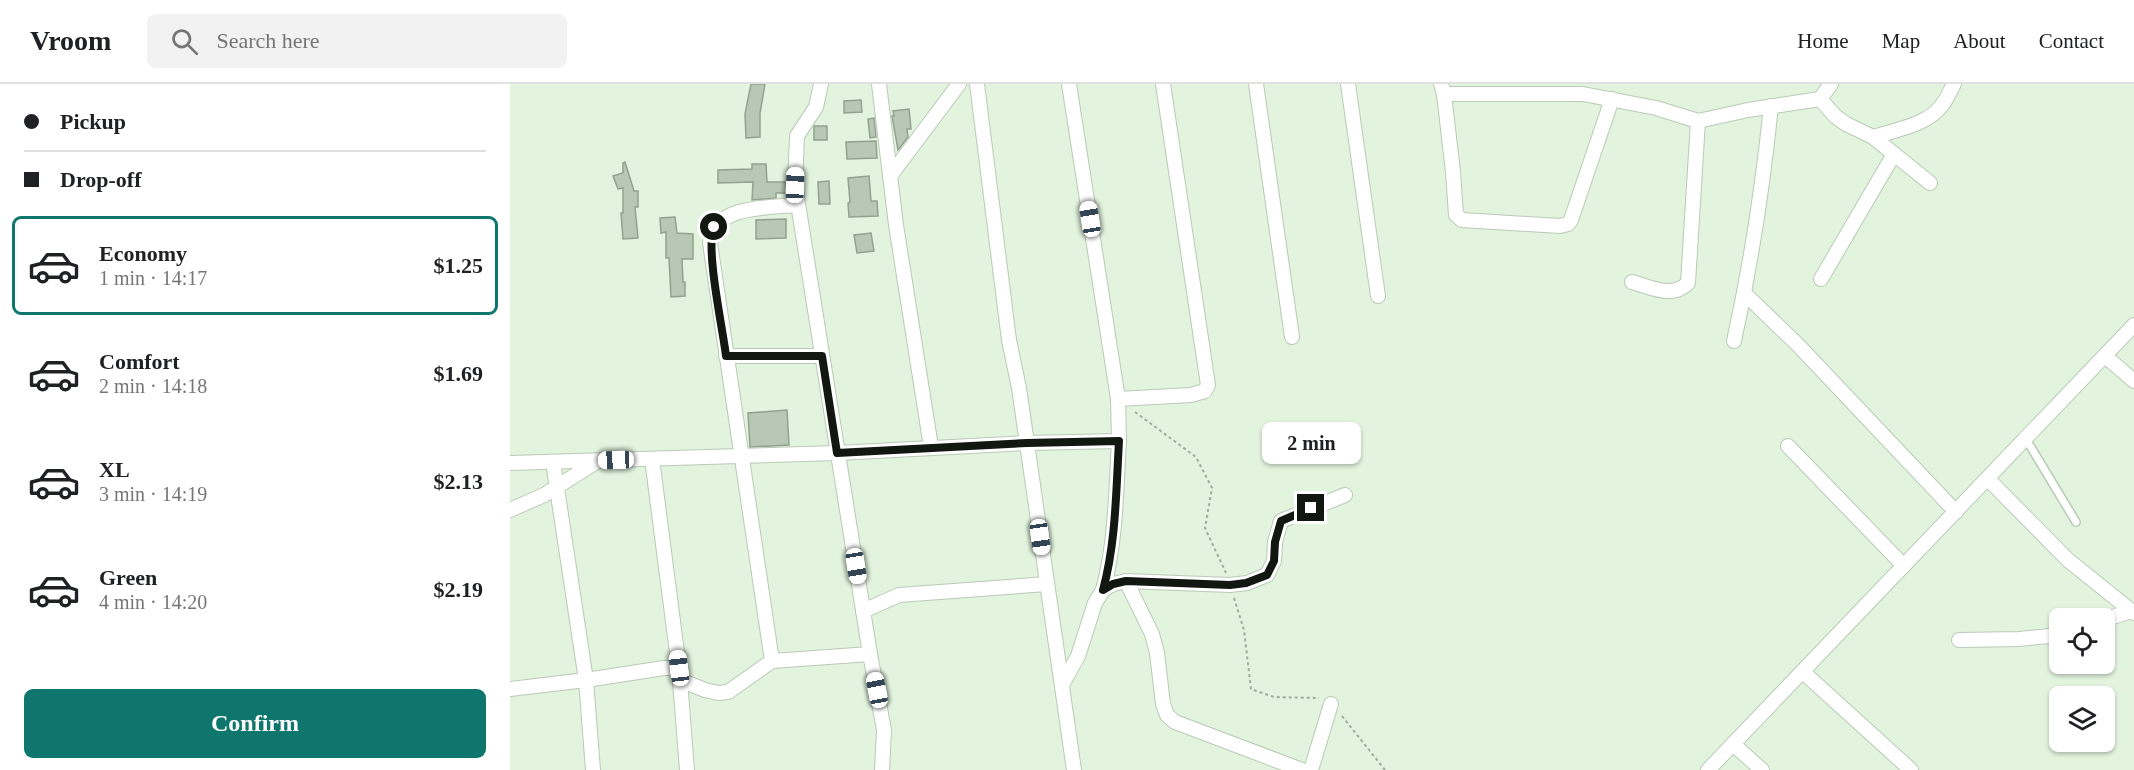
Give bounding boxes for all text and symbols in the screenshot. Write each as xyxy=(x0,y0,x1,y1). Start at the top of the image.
search box xyxy=(147,14,567,68)
text: Vroom xyxy=(30,25,111,56)
icon: search xyxy=(168,25,201,58)
text: Search here xyxy=(216,28,320,53)
text: Home xyxy=(1797,29,1849,53)
text: Map xyxy=(1882,29,1920,53)
text: About xyxy=(1953,29,2006,53)
text: Contact xyxy=(2039,29,2104,53)
text: Pickup xyxy=(60,109,126,134)
text: Drop-off xyxy=(60,167,141,192)
car xyxy=(785,167,805,203)
car xyxy=(1078,200,1102,238)
route start xyxy=(700,213,727,240)
icon: car xyxy=(27,239,81,293)
text: Economy xyxy=(99,241,187,266)
text: $1.25 xyxy=(434,253,483,278)
text: 1 min · 14:17 xyxy=(99,267,207,289)
icon: car xyxy=(27,347,81,401)
text: Comfort xyxy=(99,349,180,374)
text: $1.69 xyxy=(434,361,483,386)
text: 2 min · 14:18 xyxy=(99,375,207,397)
callout: 2 min xyxy=(1262,421,1360,463)
text: 2 min xyxy=(1287,432,1336,454)
car xyxy=(598,450,634,470)
icon: car xyxy=(27,455,81,509)
text: XL xyxy=(99,457,130,482)
text: $2.13 xyxy=(434,469,483,494)
text: 3 min · 14:19 xyxy=(99,483,207,505)
route end xyxy=(1297,494,1324,521)
car xyxy=(1029,518,1051,556)
car xyxy=(844,547,868,585)
icon: car xyxy=(27,563,81,617)
text: Green xyxy=(99,565,157,590)
text: $2.19 xyxy=(434,577,483,602)
text: 4 min · 14:20 xyxy=(99,591,207,613)
map controls xyxy=(2049,608,2115,752)
button: locate xyxy=(2049,608,2115,674)
car xyxy=(668,649,690,687)
car xyxy=(865,671,889,709)
button: layers xyxy=(2049,686,2115,752)
button: Confirm xyxy=(24,689,486,758)

